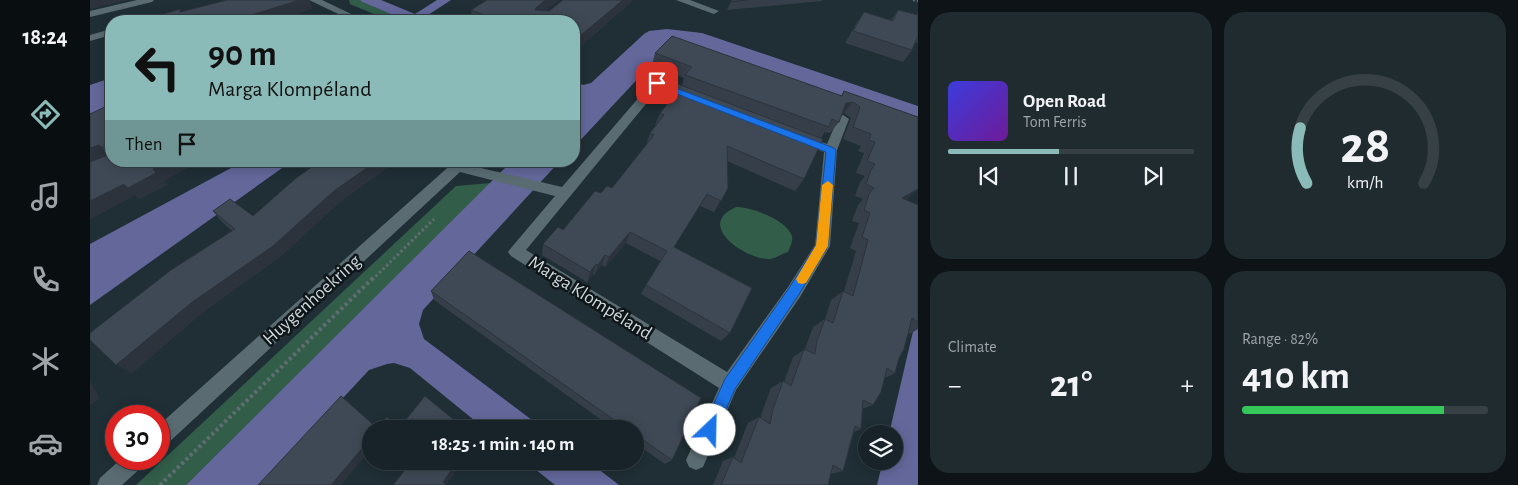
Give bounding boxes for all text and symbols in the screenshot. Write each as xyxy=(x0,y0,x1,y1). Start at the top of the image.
text: 18:24 xyxy=(22,26,68,48)
icon: left xyxy=(125,35,190,100)
text: 90 m xyxy=(208,37,277,72)
pin xyxy=(636,62,678,104)
icon: arrive xyxy=(643,69,671,97)
text: Marga Klompéland xyxy=(208,78,372,100)
text: Open Road xyxy=(1023,92,1106,111)
icon: directions xyxy=(28,97,63,132)
text: Tom Ferris xyxy=(1023,114,1087,130)
text: 28 xyxy=(1340,120,1390,172)
icon: arrive xyxy=(173,130,201,158)
text: Then xyxy=(125,135,163,154)
icon: previous xyxy=(975,162,1003,190)
icon: pause xyxy=(1057,162,1085,190)
icon: next xyxy=(1139,162,1167,190)
text: km/h xyxy=(1347,174,1383,192)
icon: music xyxy=(28,179,63,214)
street label: Huygenhoekring xyxy=(259,251,365,349)
street label: Marga Klompéland xyxy=(525,253,655,344)
icon: phone xyxy=(28,262,63,297)
text: Range · 82% xyxy=(1242,331,1318,347)
text: Climate xyxy=(948,339,997,355)
icon: climate xyxy=(28,344,63,379)
text: 410 km xyxy=(1242,358,1350,396)
text: 21° xyxy=(1050,366,1092,404)
text: − xyxy=(948,372,961,400)
text: + xyxy=(1181,372,1194,400)
position arrow xyxy=(683,403,735,455)
speed limit sign: 30 xyxy=(105,405,170,470)
map controls xyxy=(858,425,903,470)
button: layers xyxy=(858,425,903,470)
icon: car xyxy=(28,426,63,461)
text: 18:25 · 1 min · 140 m xyxy=(432,435,574,454)

